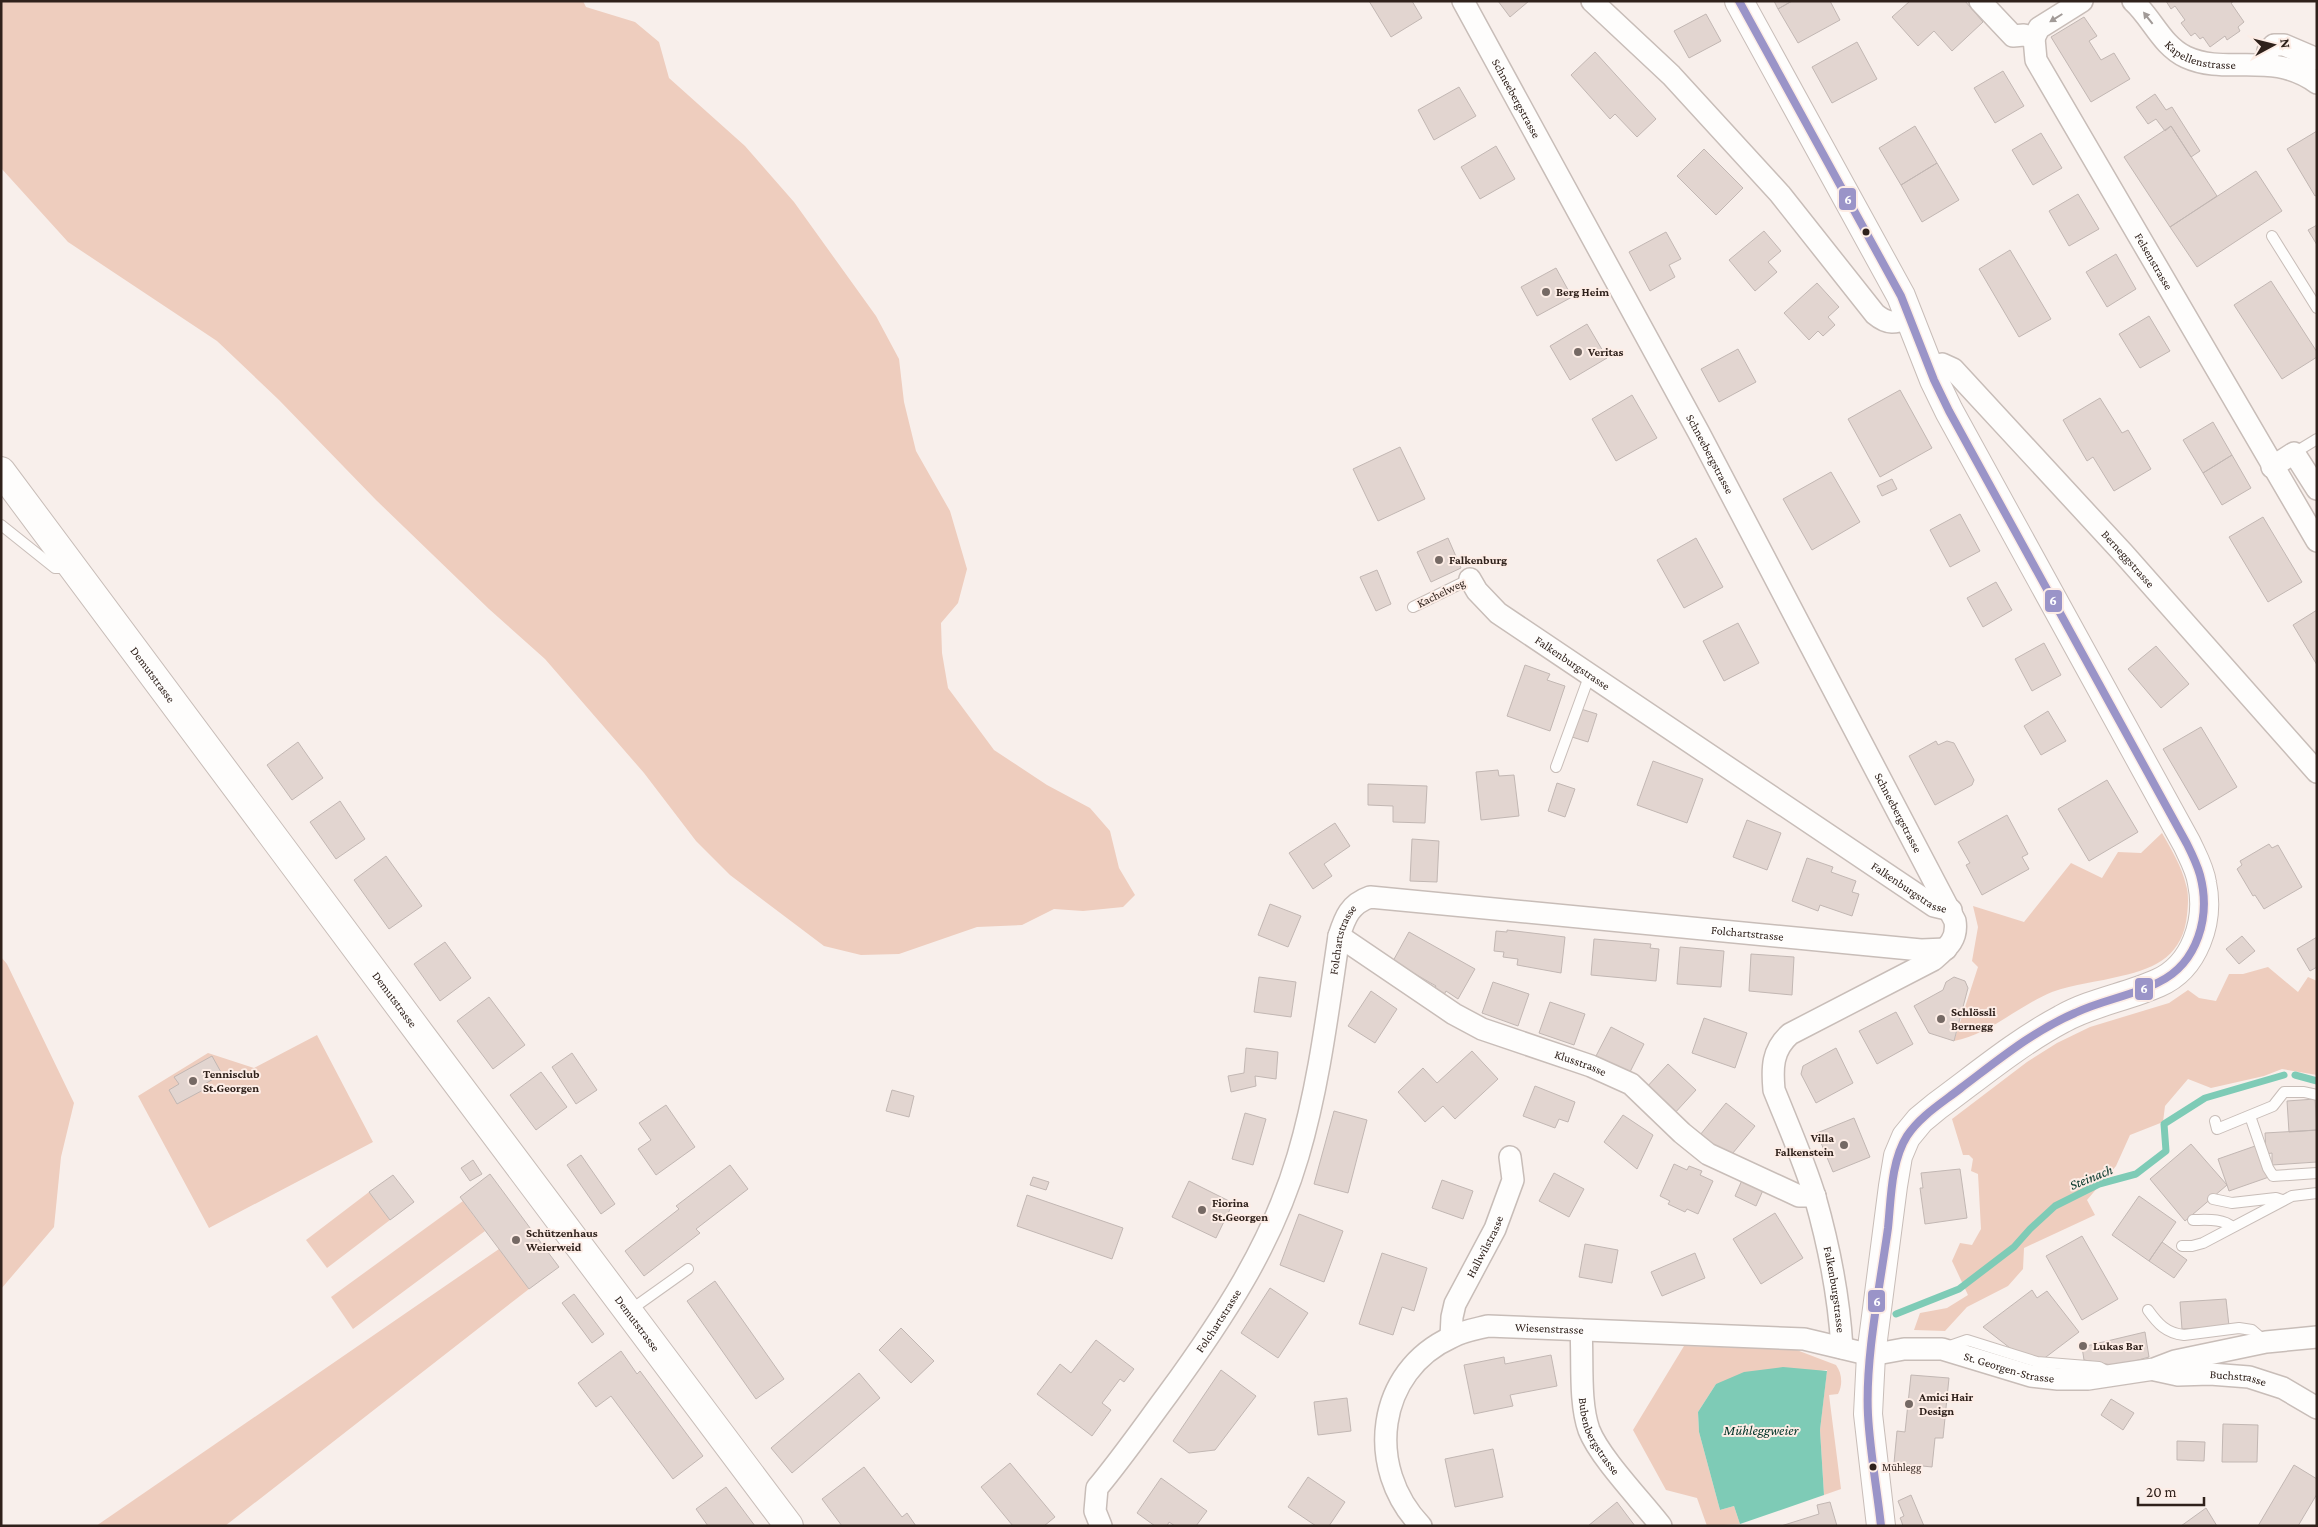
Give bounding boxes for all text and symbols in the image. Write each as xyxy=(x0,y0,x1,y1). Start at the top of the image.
one-way arrow xyxy=(2143,11,2153,25)
one-way arrow xyxy=(2049,13,2062,22)
north arrow xyxy=(2248,20,2298,70)
street label: Kapellenstrasse xyxy=(2162,38,2236,72)
text: N xyxy=(2277,38,2294,50)
street label: Schneebergstrasse xyxy=(1489,56,1544,140)
line badge: 6 xyxy=(1838,187,1857,211)
text: 6 xyxy=(1844,191,1852,207)
unlabelled marker xyxy=(1861,227,1871,237)
street label: Felsenstrasse xyxy=(2132,230,2176,292)
place label: Berg Heim xyxy=(1556,285,1610,299)
marker: Berg Heim xyxy=(1540,286,1552,298)
place label: Veritas xyxy=(1587,345,1624,359)
marker: Veritas xyxy=(1572,346,1584,358)
street label: Schneebergstrasse xyxy=(1683,412,1737,496)
street label: Berneggstrasse xyxy=(2099,527,2157,591)
place label: Falkenburg xyxy=(1449,553,1507,567)
marker: Falkenburg xyxy=(1433,554,1445,566)
street label: Kachelweg xyxy=(1415,575,1468,611)
line badge: 6 xyxy=(2044,589,2063,613)
text: 6 xyxy=(2049,592,2057,608)
street label: Falkenburgstrasse xyxy=(1532,633,1613,693)
street label: Demutstrasse xyxy=(127,644,178,705)
street label: Schneebergstrasse xyxy=(1871,770,1925,855)
street label: Falkenburgstrasse xyxy=(1869,859,1948,916)
street label: Folchartstrasse xyxy=(1326,901,1359,976)
street label: Folchartstrasse xyxy=(1710,923,1784,944)
street label: Demutstrasse xyxy=(369,969,420,1030)
line badge: 6 xyxy=(2134,977,2154,1001)
text: 6 xyxy=(2140,980,2148,996)
place label: Schlössli Bernegg xyxy=(1951,1005,1996,1033)
marker: Schlössli Bernegg xyxy=(1935,1013,1947,1025)
street label: Klusstrasse xyxy=(1553,1047,1609,1079)
place label: Tennisclub St.Georgen xyxy=(203,1067,260,1095)
marker: Tennisclub St.Georgen xyxy=(187,1075,199,1087)
place label: Villa Falkenstein xyxy=(1775,1131,1834,1159)
marker: Villa Falkenstein xyxy=(1838,1139,1850,1151)
water label: Steinach xyxy=(2067,1161,2115,1193)
place label: Fiorina St.Georgen xyxy=(1212,1196,1268,1224)
marker: Fiorina St.Georgen xyxy=(1196,1204,1208,1216)
street label: Hallwilstrasse xyxy=(1463,1214,1506,1280)
place label: Schützenhaus Weierweid xyxy=(525,1226,598,1254)
marker: Schützenhaus Weierweid xyxy=(510,1234,522,1246)
street label: Falkenburgstrasse xyxy=(1821,1245,1848,1333)
street label: Folchartstrasse xyxy=(1193,1286,1244,1355)
line badge: 6 xyxy=(1867,1289,1886,1313)
street label: Demutstrasse xyxy=(612,1293,663,1354)
text: 6 xyxy=(1873,1293,1881,1309)
street label: Wiesenstrasse xyxy=(1515,1320,1584,1337)
place label: Lukas Bar xyxy=(2093,1339,2144,1353)
marker: Lukas Bar xyxy=(2077,1340,2089,1352)
street label: St. Georgen-Strasse xyxy=(1962,1349,2055,1386)
street label: Buchstrasse xyxy=(2209,1367,2268,1389)
place label: Amici Hair Design xyxy=(1918,1390,1974,1418)
street label: Bubenbergstrasse xyxy=(1576,1397,1623,1478)
marker: Amici Hair Design xyxy=(1903,1398,1915,1410)
water label: Mühleggweier xyxy=(1723,1422,1800,1438)
place label: Mühlegg xyxy=(1882,1461,1922,1474)
marker: Mühlegg xyxy=(1868,1462,1878,1472)
scale bar xyxy=(2138,1474,2204,1506)
text: 20 m xyxy=(2146,1484,2177,1500)

